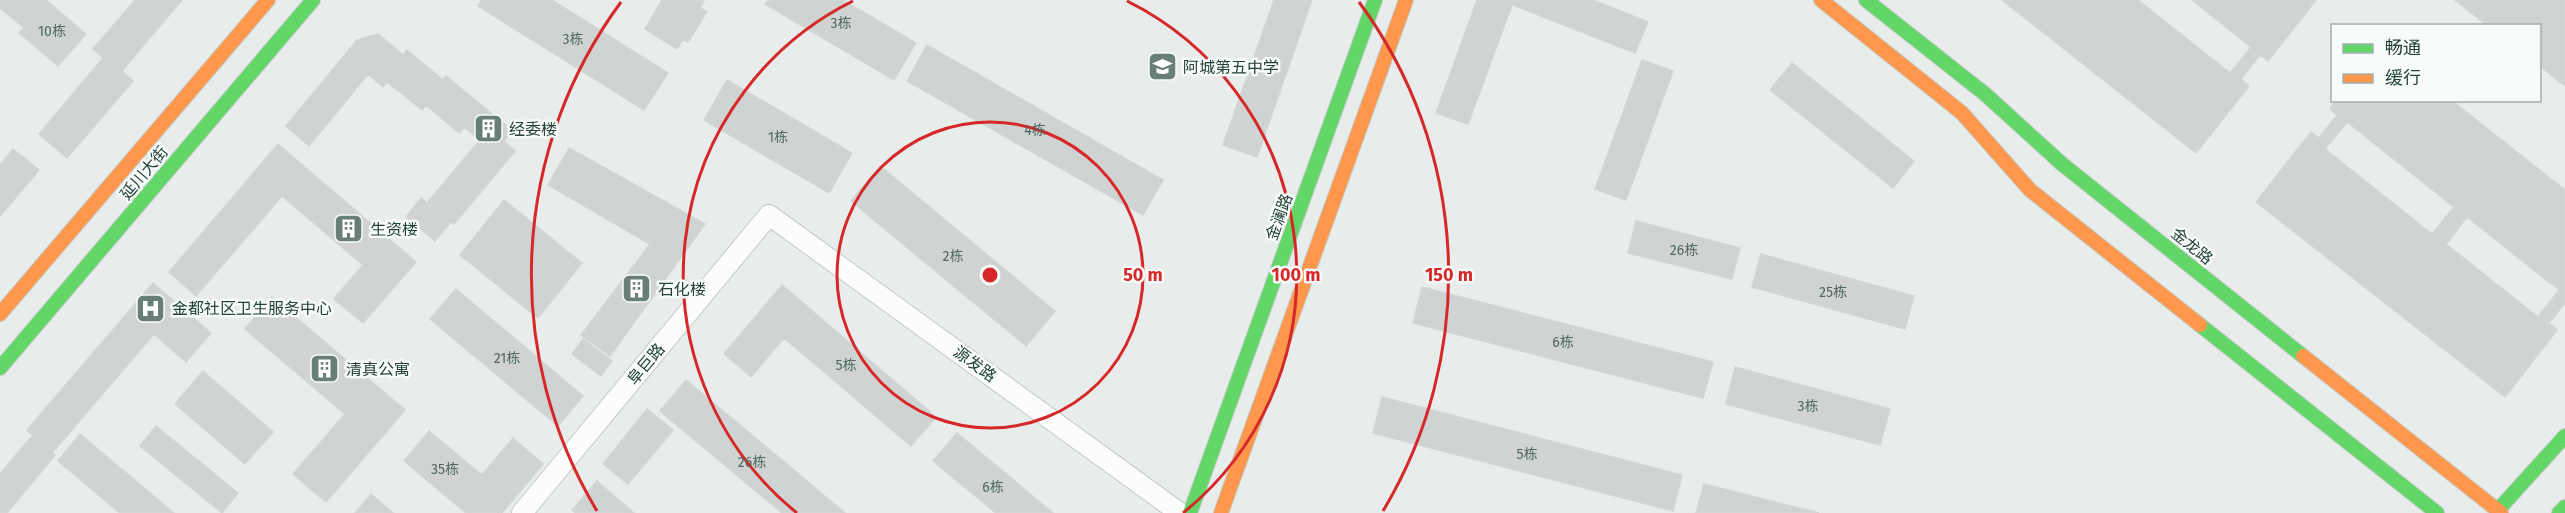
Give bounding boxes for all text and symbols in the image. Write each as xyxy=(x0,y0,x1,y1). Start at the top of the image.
house number: 3栋 xyxy=(831,15,852,32)
house number: 10栋 xyxy=(38,23,66,40)
legend xyxy=(2331,24,2541,102)
house number: 3栋 xyxy=(563,31,584,48)
text: 畅通 xyxy=(2385,37,2421,59)
school or university icon: 阿城第五中学 xyxy=(1146,51,1178,83)
place label: 阿城第五中学 xyxy=(1183,58,1279,77)
text: 缓行 xyxy=(2385,67,2421,89)
building icon: 经委楼 xyxy=(472,113,504,145)
place label: 经委楼 xyxy=(509,120,557,139)
house number: 4栋 xyxy=(1024,122,1046,139)
house number: 1栋 xyxy=(768,129,788,146)
street label: 延川大街 xyxy=(116,142,172,204)
street label: 金澜路 xyxy=(1262,191,1296,243)
building icon: 生资楼 xyxy=(333,213,365,245)
place label: 生资楼 xyxy=(370,220,418,239)
street label: 金龙路 xyxy=(2167,224,2217,268)
house number: 26栋 xyxy=(1670,242,1698,259)
house number: 2栋 xyxy=(943,248,963,265)
text: 50 m xyxy=(1123,264,1163,286)
text: 100 m xyxy=(1272,264,1320,286)
text: 150 m xyxy=(1425,264,1473,286)
centre of rings xyxy=(980,265,1000,285)
building icon: 石化楼 xyxy=(621,273,653,305)
place label: 石化楼 xyxy=(658,280,706,299)
house number: 25栋 xyxy=(1819,284,1847,301)
hospital icon: 金都社区卫生服务中心 xyxy=(135,292,167,324)
place label: 金都社区卫生服务中心 xyxy=(172,299,332,318)
house number: 6栋 xyxy=(1552,334,1574,351)
street label: 阜巨路 xyxy=(623,340,669,388)
street label: 源发路 xyxy=(950,342,1000,386)
house number: 21栋 xyxy=(494,350,520,367)
building icon: 清真公寓 xyxy=(309,353,341,385)
house number: 5栋 xyxy=(835,357,857,374)
place label: 清真公寓 xyxy=(346,360,410,379)
house number: 3栋 xyxy=(1798,398,1819,415)
house number: 5栋 xyxy=(1516,446,1538,463)
house number: 26栋 xyxy=(738,454,766,471)
house number: 35栋 xyxy=(431,461,459,478)
house number: 6栋 xyxy=(982,479,1004,496)

